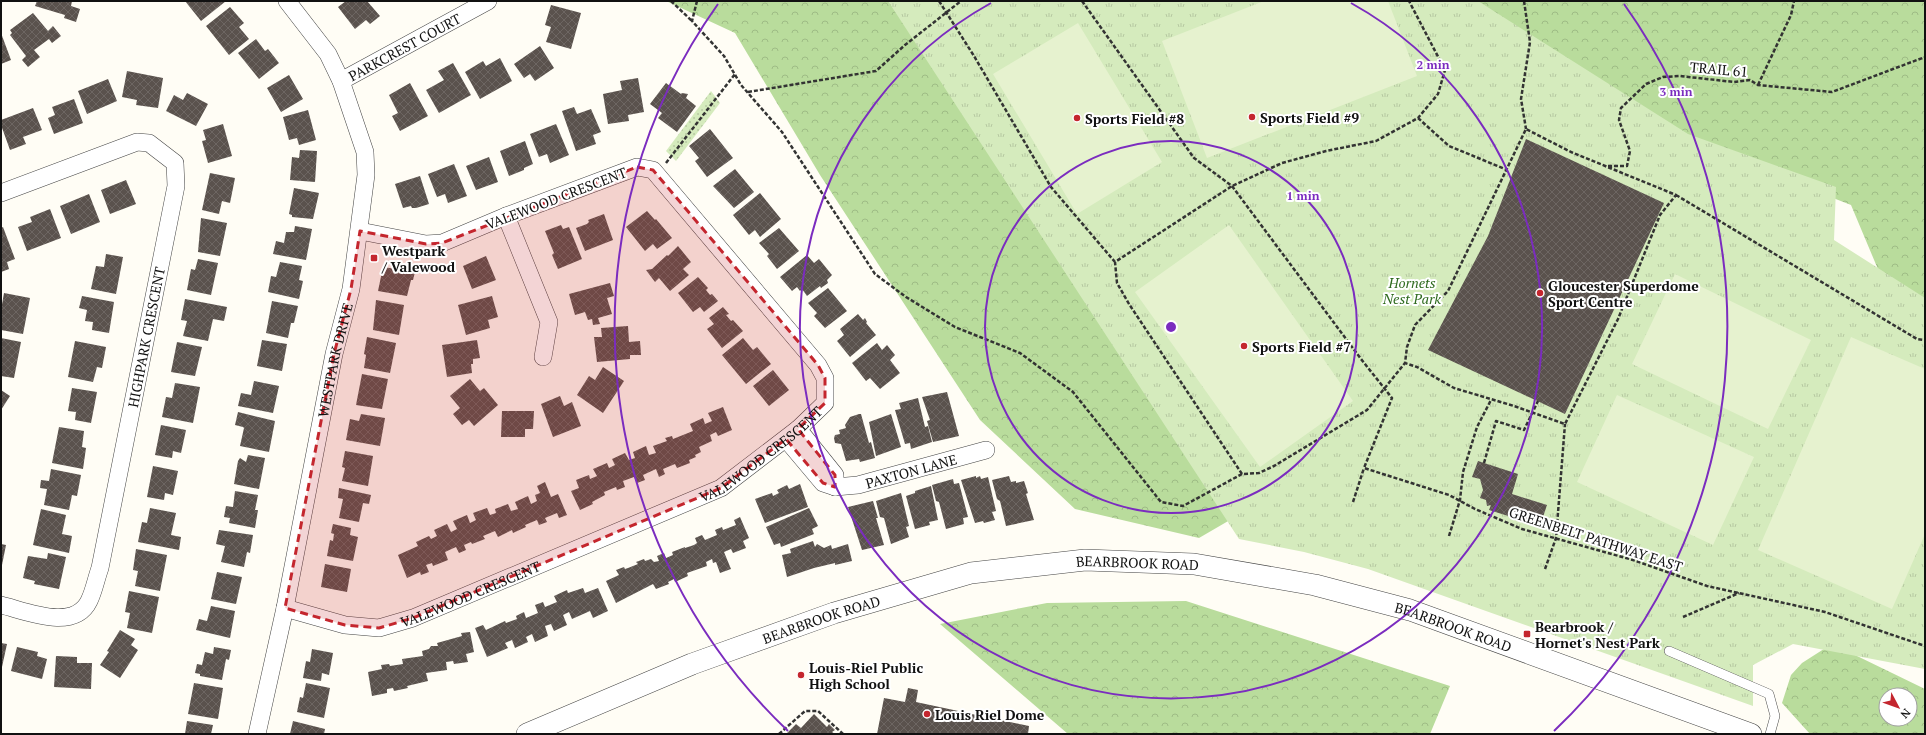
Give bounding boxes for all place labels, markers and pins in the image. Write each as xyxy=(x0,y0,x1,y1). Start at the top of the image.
place label: Sports Field #9 xyxy=(1260,108,1359,127)
place label: Sports Field #8 xyxy=(1085,109,1184,128)
marker: Sports Field #9 xyxy=(1247,112,1257,122)
marker: Sports Field #8 xyxy=(1072,113,1082,123)
place label: Westpark / Valewood xyxy=(381,241,456,276)
marker: Westpark / Valewood xyxy=(369,253,379,263)
place label: Gloucester Superdome Sport Centre xyxy=(1548,276,1699,311)
marker: Gloucester Superdome Sport Centre xyxy=(1535,288,1545,298)
centre of rings xyxy=(1164,320,1178,334)
place label: Sports Field #7 xyxy=(1252,337,1351,356)
marker: Sports Field #7 xyxy=(1239,341,1249,351)
place label: Bearbrook / Hornet's Nest Park xyxy=(1535,617,1661,652)
marker: Bearbrook / Hornet's Nest Park xyxy=(1522,629,1532,639)
place label: Louis-Riel Public High School xyxy=(809,658,923,693)
marker: Louis-Riel Public High School xyxy=(796,670,806,680)
place label: Louis Riel Dome xyxy=(935,705,1045,724)
marker: Louis Riel Dome xyxy=(922,709,932,719)

